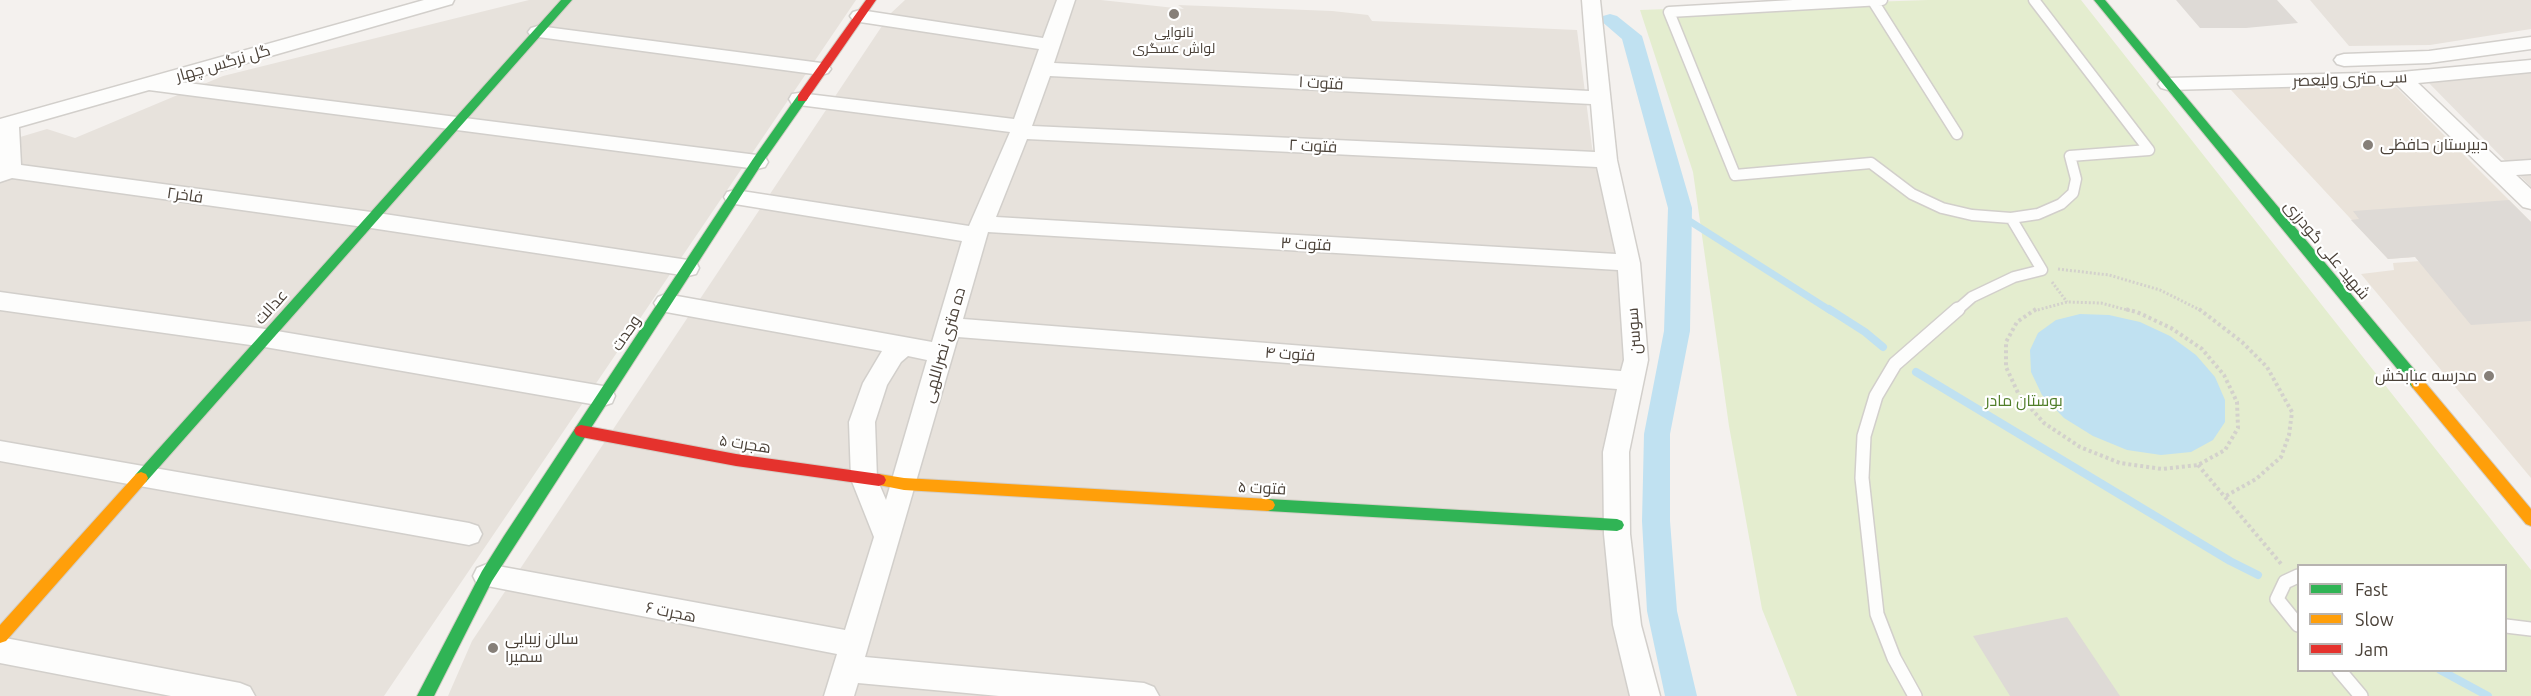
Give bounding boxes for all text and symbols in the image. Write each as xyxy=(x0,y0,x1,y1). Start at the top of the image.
marker: نانوایی لواش عسگری xyxy=(1167,7,1181,21)
place label: نانوایی لواش عسگری xyxy=(1133,24,1215,56)
street label: گل نرگس چهار xyxy=(173,40,273,86)
street label: سی متری ولیعصر xyxy=(2292,67,2408,91)
street label: فتوت ۱ xyxy=(1298,72,1344,94)
street label: فتوت ۲ xyxy=(1288,135,1338,157)
place label: دبیرستان حافظی xyxy=(2380,135,2488,155)
marker: دبیرستان حافظی xyxy=(2361,138,2375,152)
street label: فاخر۲ xyxy=(166,183,204,207)
street label: شهید علی گودرزی xyxy=(2280,197,2374,303)
street label: فتوت ۳ xyxy=(1280,233,1332,255)
street label: ده متری نصراللهی xyxy=(918,285,970,405)
street label: عدالت xyxy=(251,286,291,328)
street label: سوسن xyxy=(1623,307,1645,355)
street label: وحدت xyxy=(607,312,645,354)
street label: فتوت ۴ xyxy=(1264,343,1316,365)
place label: مدرسه عبابخش xyxy=(2375,366,2477,386)
marker: مدرسه عبابخش xyxy=(2482,369,2496,383)
park label: بوستان مادر xyxy=(1985,391,2063,411)
street label: هجرت ۵ xyxy=(718,430,772,458)
street label: فتوت ۵ xyxy=(1237,477,1287,499)
legend xyxy=(2297,564,2507,672)
text: Fast xyxy=(2355,579,2388,599)
street label: هجرت ۶ xyxy=(644,598,698,626)
text: Slow xyxy=(2355,609,2394,629)
place label: سالن زیبایی سمیرا xyxy=(505,629,579,667)
text: Jam xyxy=(2355,639,2389,659)
marker: سالن زیبایی سمیرا xyxy=(486,641,500,655)

